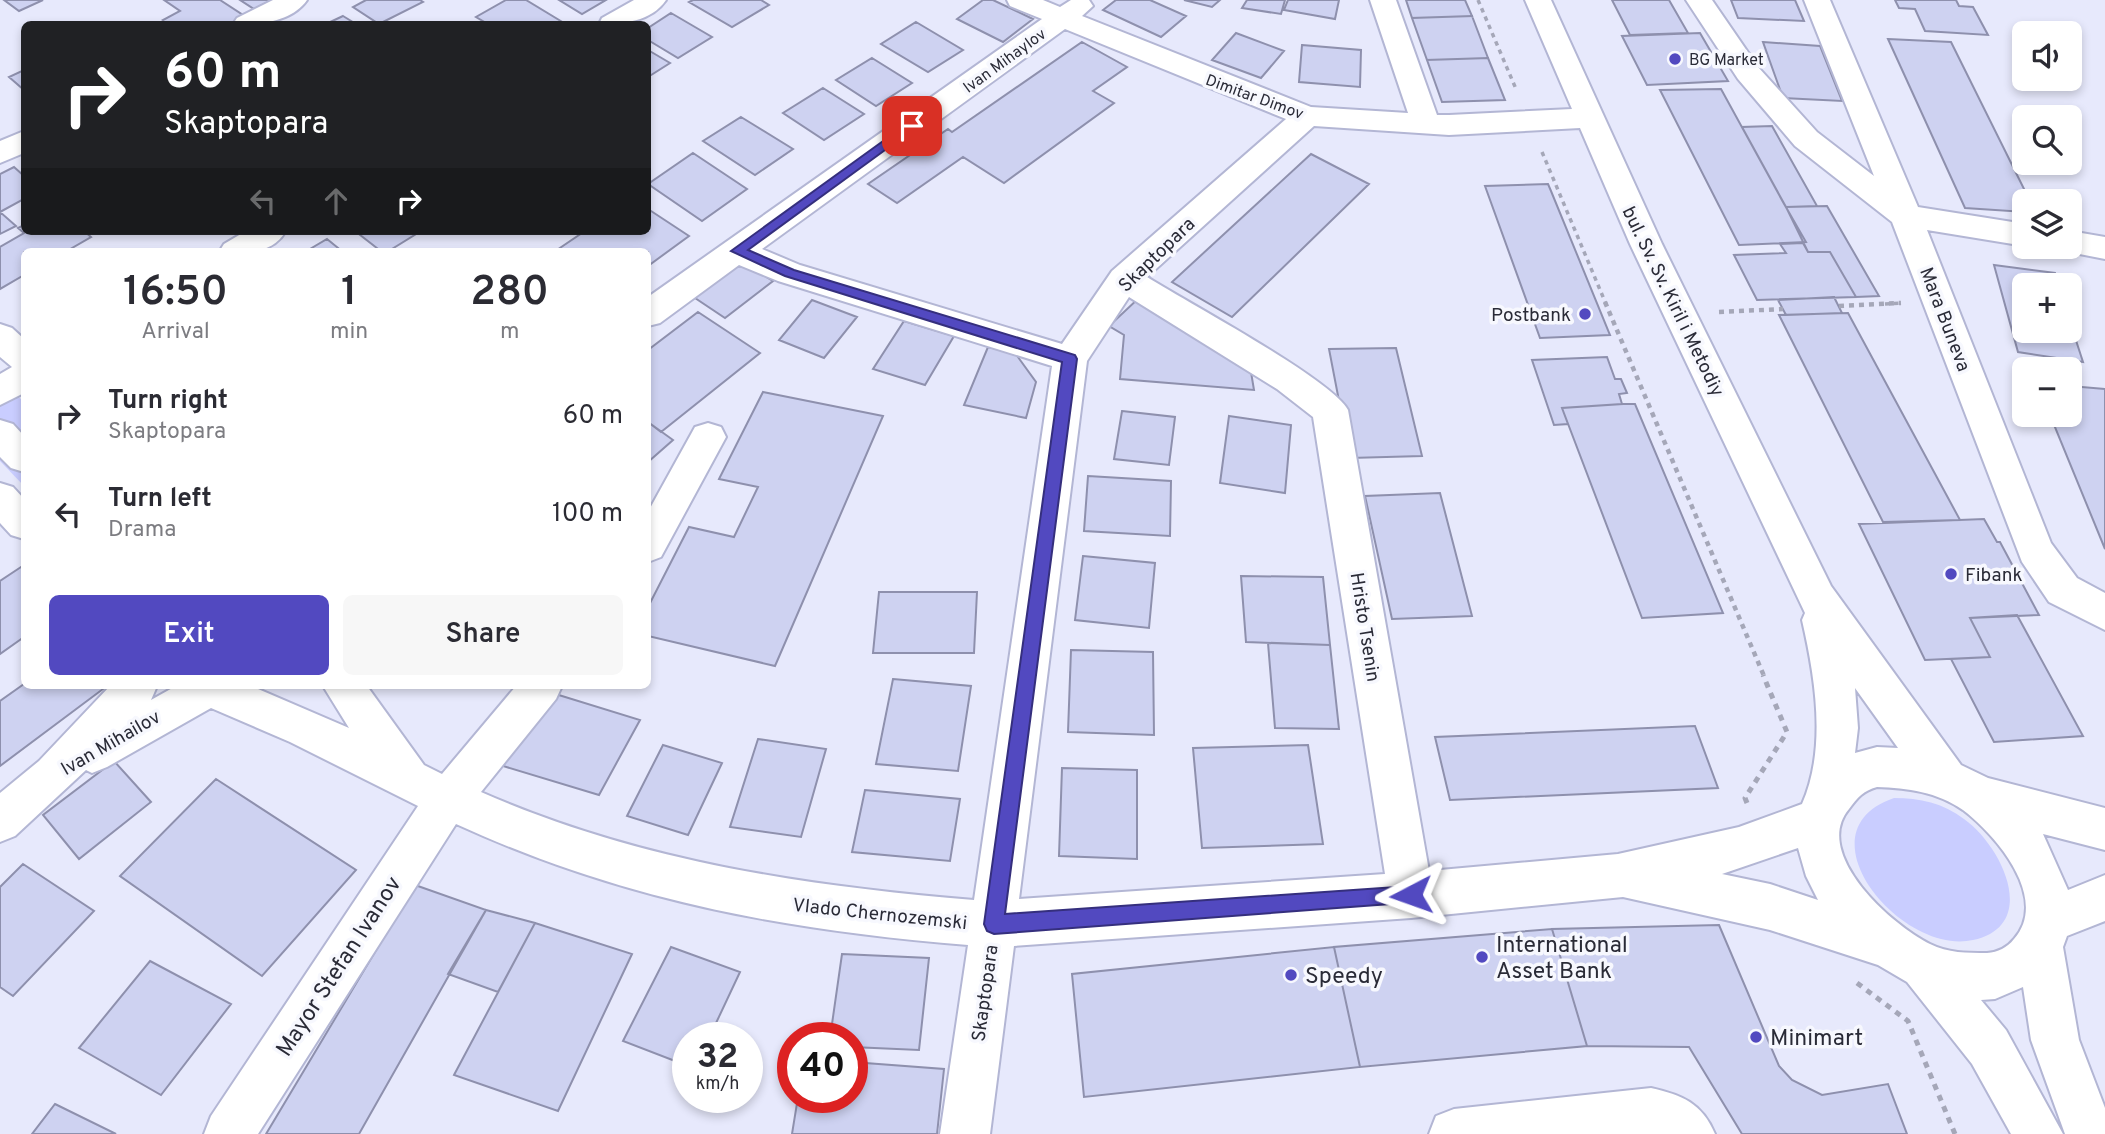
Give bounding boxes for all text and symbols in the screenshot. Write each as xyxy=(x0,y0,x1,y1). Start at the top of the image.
map controls xyxy=(2012,21,2082,427)
button: sound xyxy=(2012,21,2082,91)
street label: Ivan Mihaylov xyxy=(960,25,1051,98)
text: 60 m xyxy=(164,44,282,106)
icon: right xyxy=(49,49,140,140)
marker: BG Market xyxy=(1667,51,1683,67)
place label: BG Market xyxy=(1689,51,1764,71)
street label: Dimitar Dimov xyxy=(1203,71,1306,125)
pin xyxy=(882,96,942,156)
text: Skaptopara xyxy=(164,105,328,145)
button: search xyxy=(2012,105,2082,175)
icon: arrive xyxy=(893,107,931,145)
icon: left xyxy=(244,182,282,220)
icon: ahead xyxy=(317,182,355,220)
icon: right xyxy=(390,182,428,220)
button: layers xyxy=(2012,189,2082,259)
street label: bul. Sv. Sv. Kiril i Metodiy xyxy=(1616,203,1729,401)
street label: Skaptopara xyxy=(1114,213,1201,298)
street label: Mara Buneva xyxy=(1913,264,1975,375)
text: 16:50 xyxy=(123,267,228,320)
text: 1 xyxy=(341,267,357,320)
text: 280 xyxy=(470,267,549,320)
button: + xyxy=(2012,273,2082,343)
place label: Postbank xyxy=(1491,304,1571,328)
marker: Postbank xyxy=(1577,306,1593,322)
text: Arrival xyxy=(141,318,210,347)
text: min xyxy=(330,318,368,347)
text: m xyxy=(500,318,519,347)
button: − xyxy=(2012,357,2082,427)
text: Turn right xyxy=(108,385,228,418)
icon: right xyxy=(49,397,87,435)
text: 60 m xyxy=(563,400,623,433)
text: Skaptopara xyxy=(108,418,226,447)
text: Turn left xyxy=(108,483,212,516)
icon: left xyxy=(49,495,87,533)
text: 100 m xyxy=(552,498,623,531)
text: Drama xyxy=(108,516,176,545)
place label: Fibank xyxy=(1965,564,2022,588)
marker: Fibank xyxy=(1943,566,1959,582)
street label: Hristo Tsenin xyxy=(1344,571,1385,684)
button: Exit xyxy=(49,595,329,675)
button: Share xyxy=(343,595,623,675)
street label: Ivan Mihailov xyxy=(57,705,165,782)
position arrow xyxy=(1374,858,1448,932)
street label: Mayor Stefan Ivanov xyxy=(271,872,409,1063)
street label: Vlado Chernozemski xyxy=(791,894,968,936)
place label: International Asset Bank xyxy=(1496,932,1628,987)
street label: Skaptopara xyxy=(967,943,1005,1043)
marker: International Asset Bank xyxy=(1474,949,1490,965)
place label: Speedy xyxy=(1305,963,1383,992)
marker: Speedy xyxy=(1283,967,1299,983)
speed limit sign: 40 xyxy=(777,1022,868,1113)
place label: Minimart xyxy=(1770,1025,1863,1054)
marker: Minimart xyxy=(1748,1029,1764,1045)
text: 32 xyxy=(697,1036,738,1080)
text: km/h xyxy=(696,1073,739,1096)

